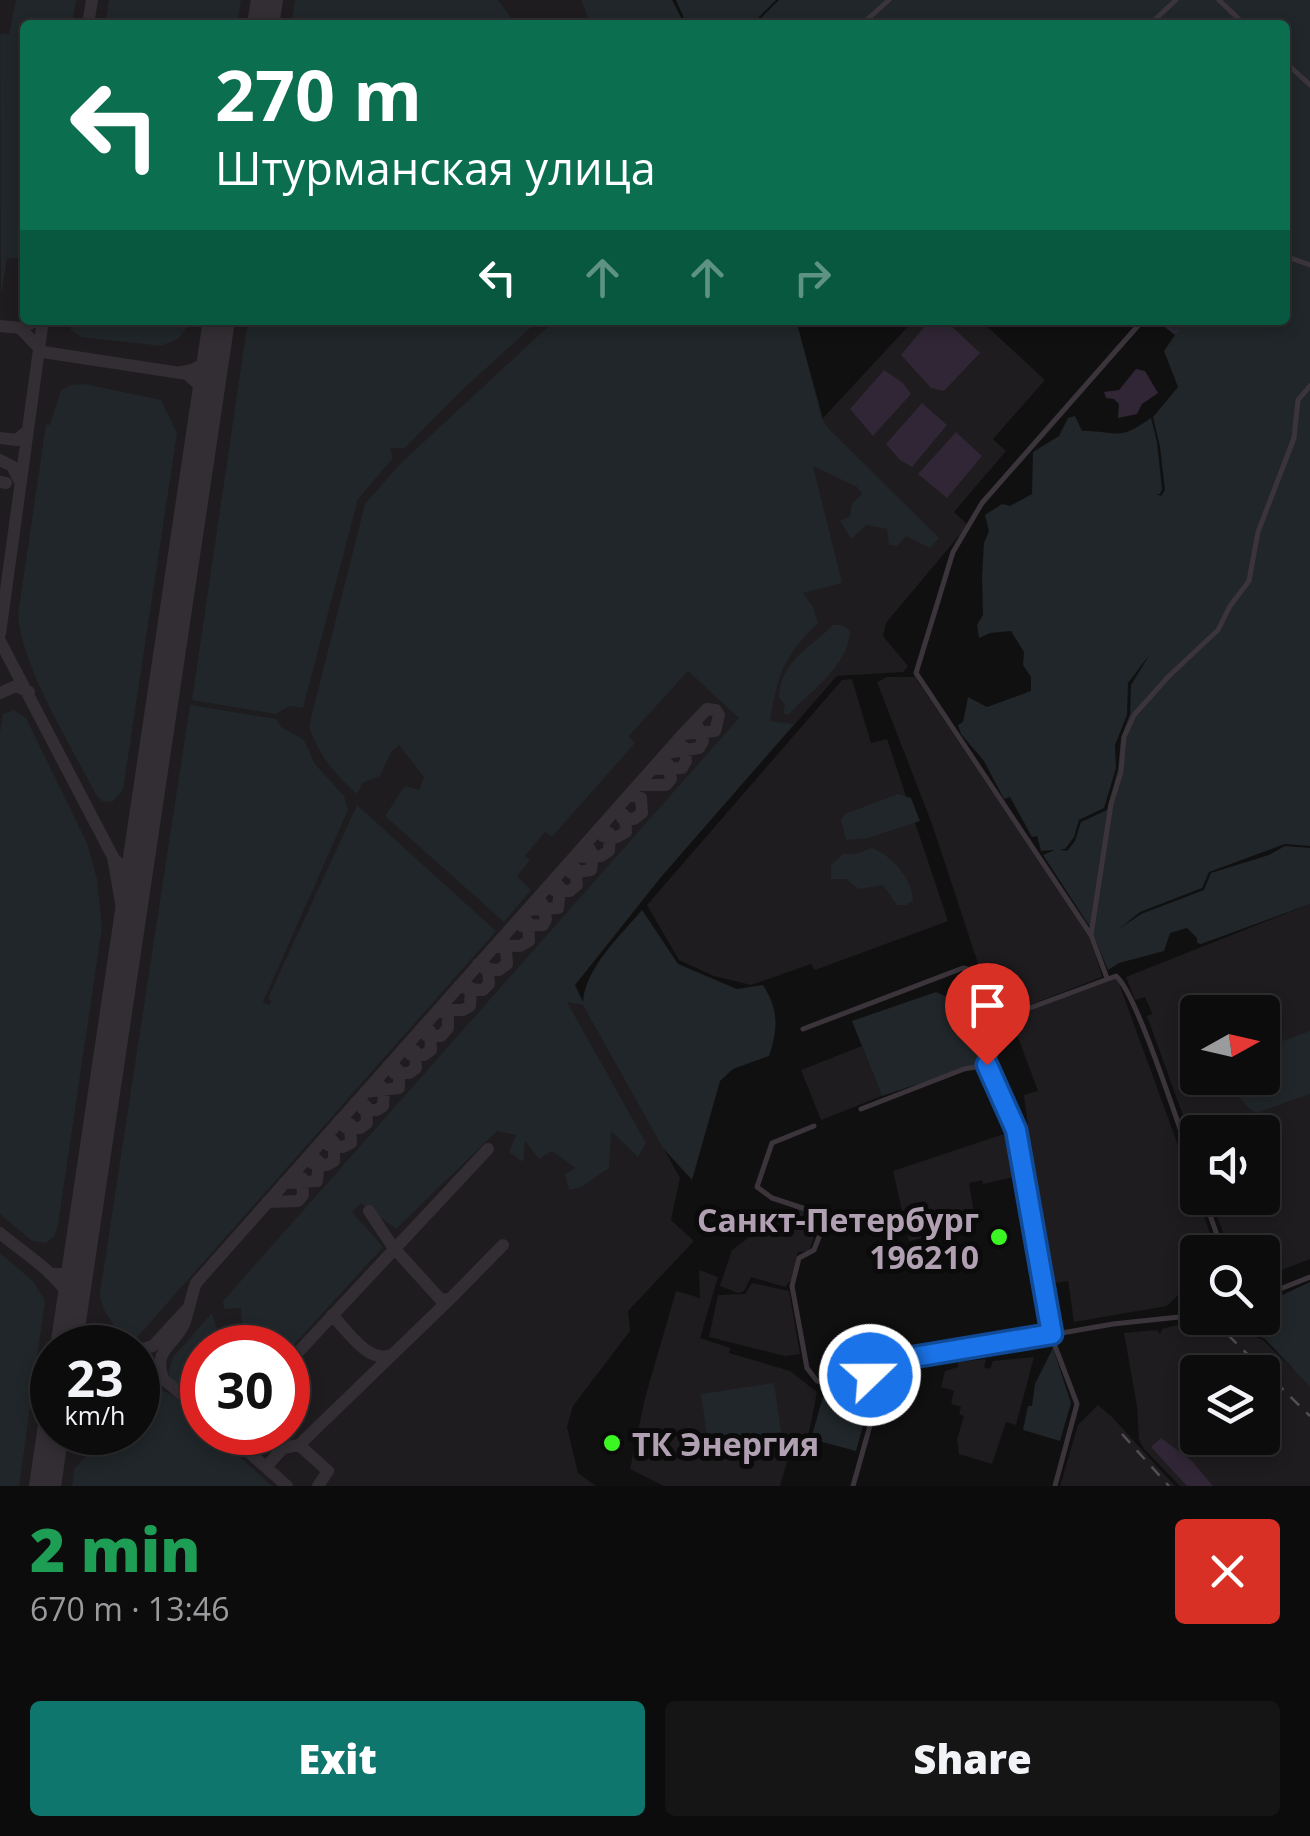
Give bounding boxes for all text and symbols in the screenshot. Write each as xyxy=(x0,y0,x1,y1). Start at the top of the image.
text: 270 m xyxy=(215,46,422,142)
icon: left xyxy=(50,60,180,190)
text: Штурманская улица xyxy=(215,137,656,198)
icon: left xyxy=(470,250,525,305)
icon: ahead xyxy=(575,250,630,305)
icon: ahead xyxy=(680,250,735,305)
icon: right xyxy=(785,250,840,305)
pin xyxy=(945,963,1030,1066)
icon: arrive xyxy=(960,978,1015,1033)
north arrow xyxy=(1180,995,1280,1095)
map controls xyxy=(1180,995,1280,1455)
button: sound xyxy=(1180,1115,1280,1215)
place label: Санкт-Петербург 196210 xyxy=(697,1198,979,1278)
marker: Санкт-Петербург 196210 xyxy=(988,1226,1010,1248)
button: search xyxy=(1180,1235,1280,1335)
position arrow xyxy=(818,1323,922,1427)
speed limit sign: 30 xyxy=(180,1325,310,1455)
text: 23 xyxy=(66,1344,124,1412)
button: layers xyxy=(1180,1355,1280,1455)
text: km/h xyxy=(65,1398,125,1432)
place label: ТК Энергия xyxy=(632,1422,819,1465)
marker: ТК Энергия xyxy=(601,1432,623,1454)
text: 2 min xyxy=(30,1508,200,1590)
button: close xyxy=(1175,1519,1280,1624)
text: 670 m · 13:46 xyxy=(30,1587,229,1630)
button: Exit xyxy=(30,1701,645,1816)
button: Share xyxy=(665,1701,1280,1816)

